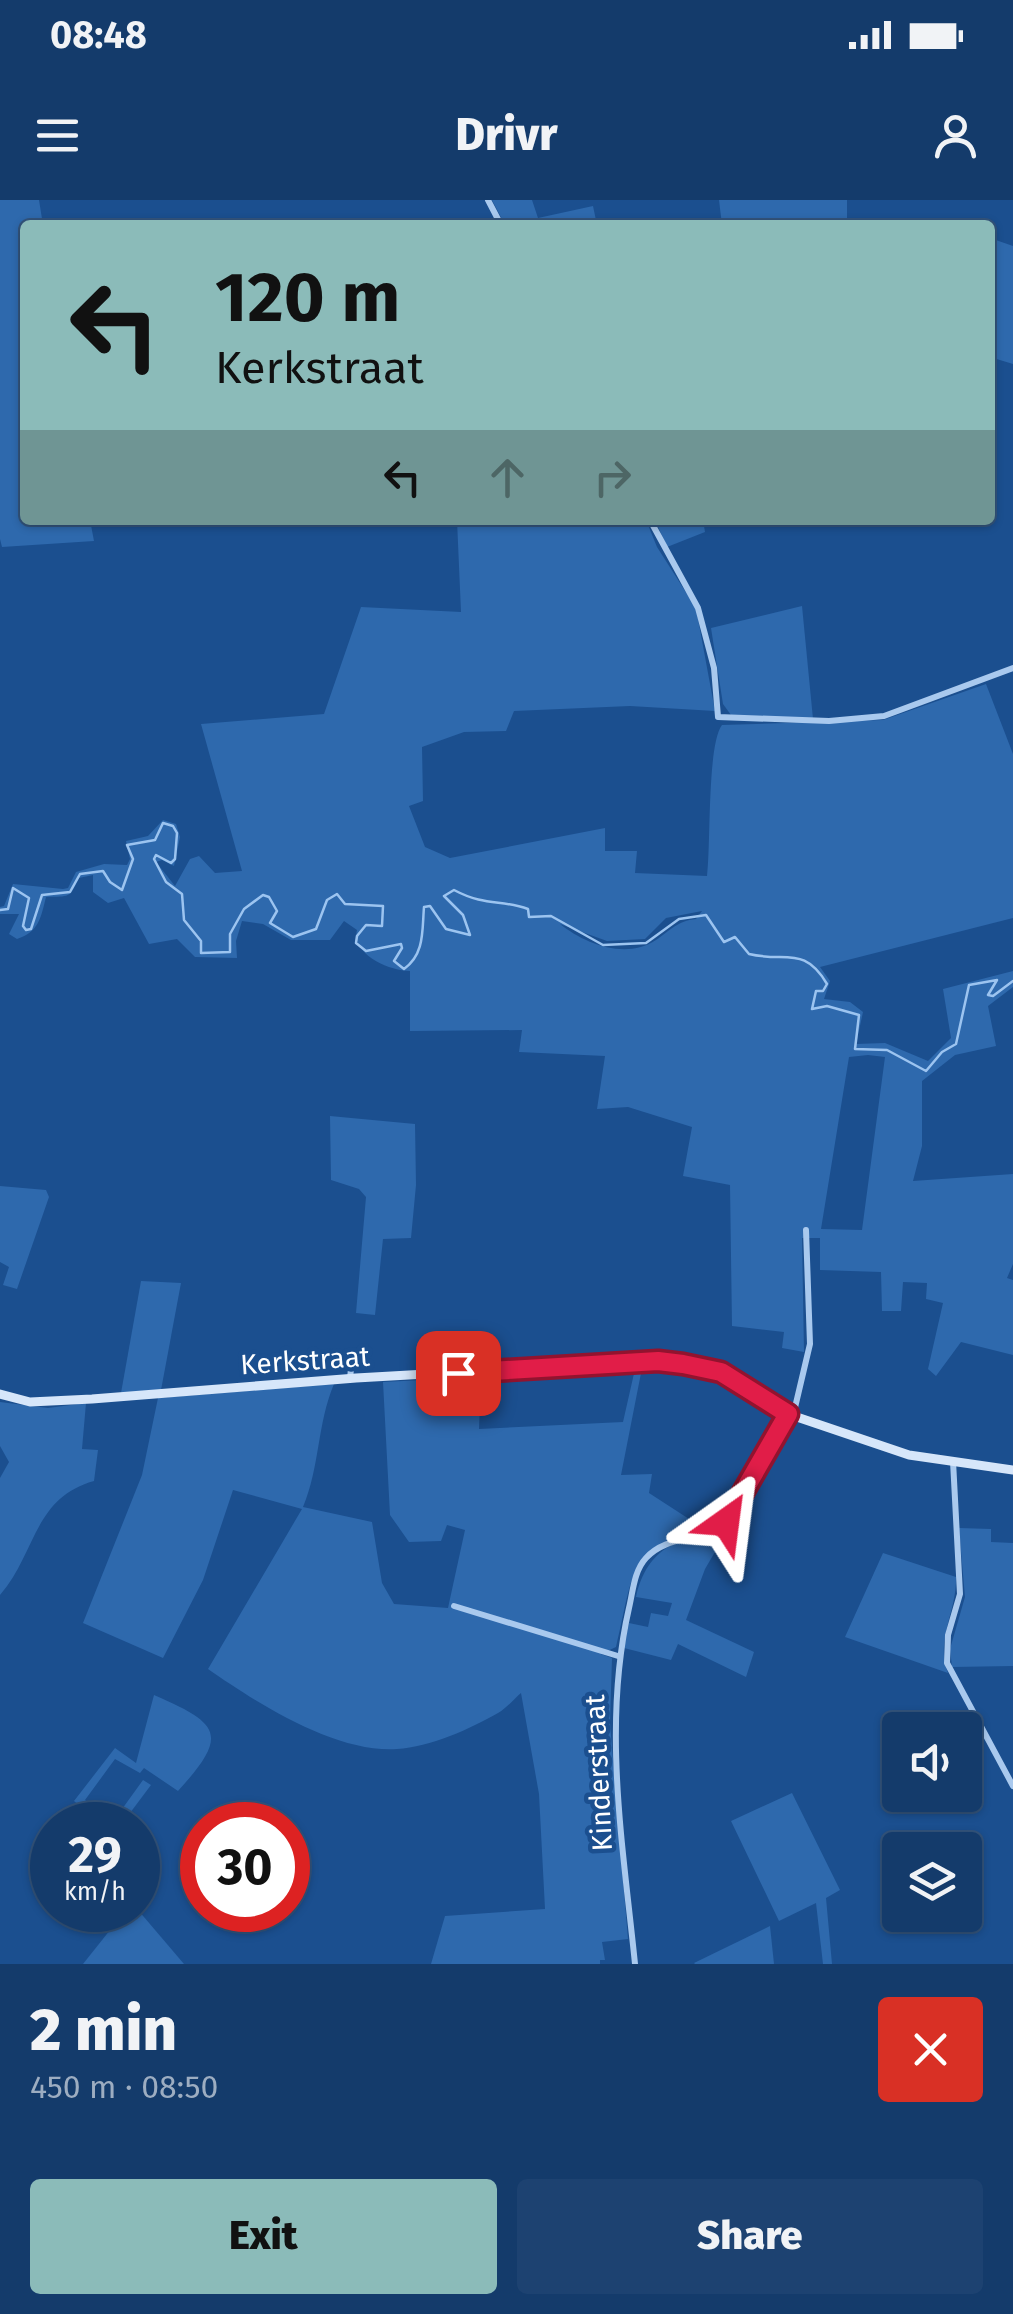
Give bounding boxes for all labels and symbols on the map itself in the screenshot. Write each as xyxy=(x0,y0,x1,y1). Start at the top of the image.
pin xyxy=(416,1331,501,1416)
street label: Kerkstraat xyxy=(239,1339,372,1381)
position arrow xyxy=(674,1470,778,1574)
street label: Kinderstraat xyxy=(578,1693,619,1852)
speed limit sign: 30 xyxy=(180,1802,310,1932)

